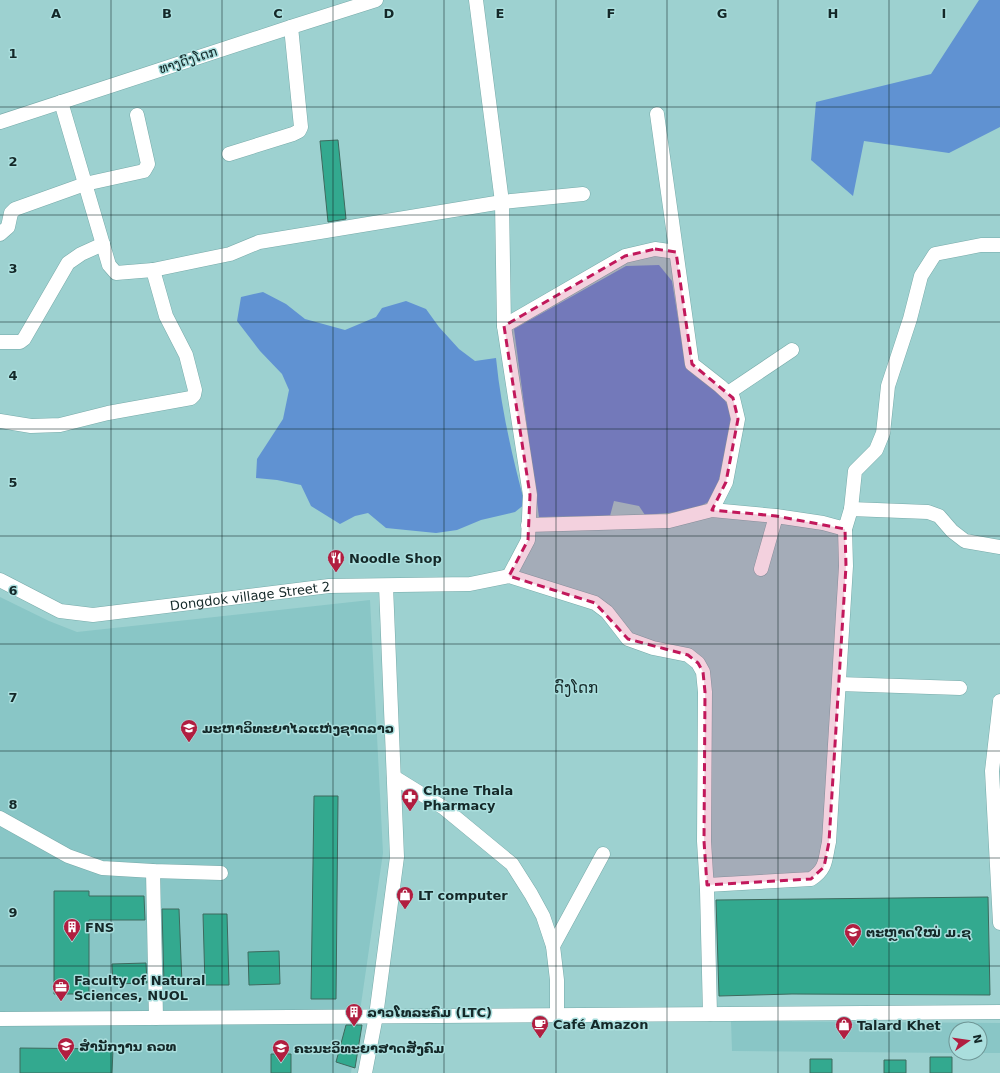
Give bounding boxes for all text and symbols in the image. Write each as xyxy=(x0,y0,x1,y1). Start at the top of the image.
text: A xyxy=(51,6,61,21)
text: B xyxy=(162,6,172,21)
text: C xyxy=(273,6,283,21)
text: D xyxy=(384,6,395,21)
text: E xyxy=(496,6,504,21)
text: F xyxy=(607,6,615,21)
text: G xyxy=(717,6,727,21)
text: H xyxy=(828,6,838,21)
text: I xyxy=(942,6,946,21)
street label: ທາງດົງໂດກ xyxy=(157,44,219,76)
text: 1 xyxy=(8,46,18,61)
text: 2 xyxy=(8,154,18,169)
text: 3 xyxy=(8,261,18,276)
text: 4 xyxy=(8,368,18,383)
text: 5 xyxy=(8,475,18,490)
restaurant icon: Noodle Shop xyxy=(326,548,346,573)
place label: Noodle Shop xyxy=(349,551,442,566)
street label: Dongdok village Street 2 xyxy=(169,578,331,613)
text: 6 xyxy=(8,583,18,598)
district label: ດົງໂດກ xyxy=(554,678,598,697)
text: 7 xyxy=(8,690,18,705)
school or university icon: ມະຫາວິທະຍາໄລແຫ່ງຊາດລາວ xyxy=(179,718,199,743)
place label: ມະຫາວິທະຍາໄລແຫ່ງຊາດລາວ xyxy=(202,721,394,737)
place label: Chane Thala Pharmacy xyxy=(423,783,513,813)
pharmacy icon: Chane Thala Pharmacy xyxy=(400,787,420,812)
text: 8 xyxy=(8,797,18,812)
shop icon: LT computer xyxy=(395,885,415,910)
place label: LT computer xyxy=(418,888,508,903)
text: 9 xyxy=(8,905,18,920)
building icon: FNS xyxy=(62,917,82,942)
place label: FNS xyxy=(85,920,114,935)
school or university icon: ຕະຫຼາດໃໝ່ ມ.ຊ xyxy=(843,922,863,947)
place label: ຕະຫຼາດໃໝ່ ມ.ຊ xyxy=(866,925,971,941)
place label: Faculty of Natural Sciences, NUOL xyxy=(74,973,205,1003)
office icon: Faculty of Natural Sciences, NUOL xyxy=(51,977,71,1002)
building icon: ລາວໂທລະຄົມ (LTC) xyxy=(344,1002,364,1027)
place label: ລາວໂທລະຄົມ (LTC) xyxy=(367,1005,492,1020)
cafe icon: Café Amazon xyxy=(530,1014,550,1039)
shop icon: Talard Khet xyxy=(834,1015,854,1040)
place label: Café Amazon xyxy=(553,1017,648,1032)
place label: Talard Khet xyxy=(857,1018,941,1033)
north arrow xyxy=(948,1021,988,1061)
text: N xyxy=(970,1033,985,1045)
school or university icon: ສຳນັກງານ ຄວທ xyxy=(56,1036,76,1061)
school or university icon: ຄະນະວິທະຍາສາດສັງຄົມ xyxy=(271,1038,291,1063)
place label: ສຳນັກງານ ຄວທ xyxy=(79,1039,176,1054)
place label: ຄະນະວິທະຍາສາດສັງຄົມ xyxy=(294,1040,445,1056)

